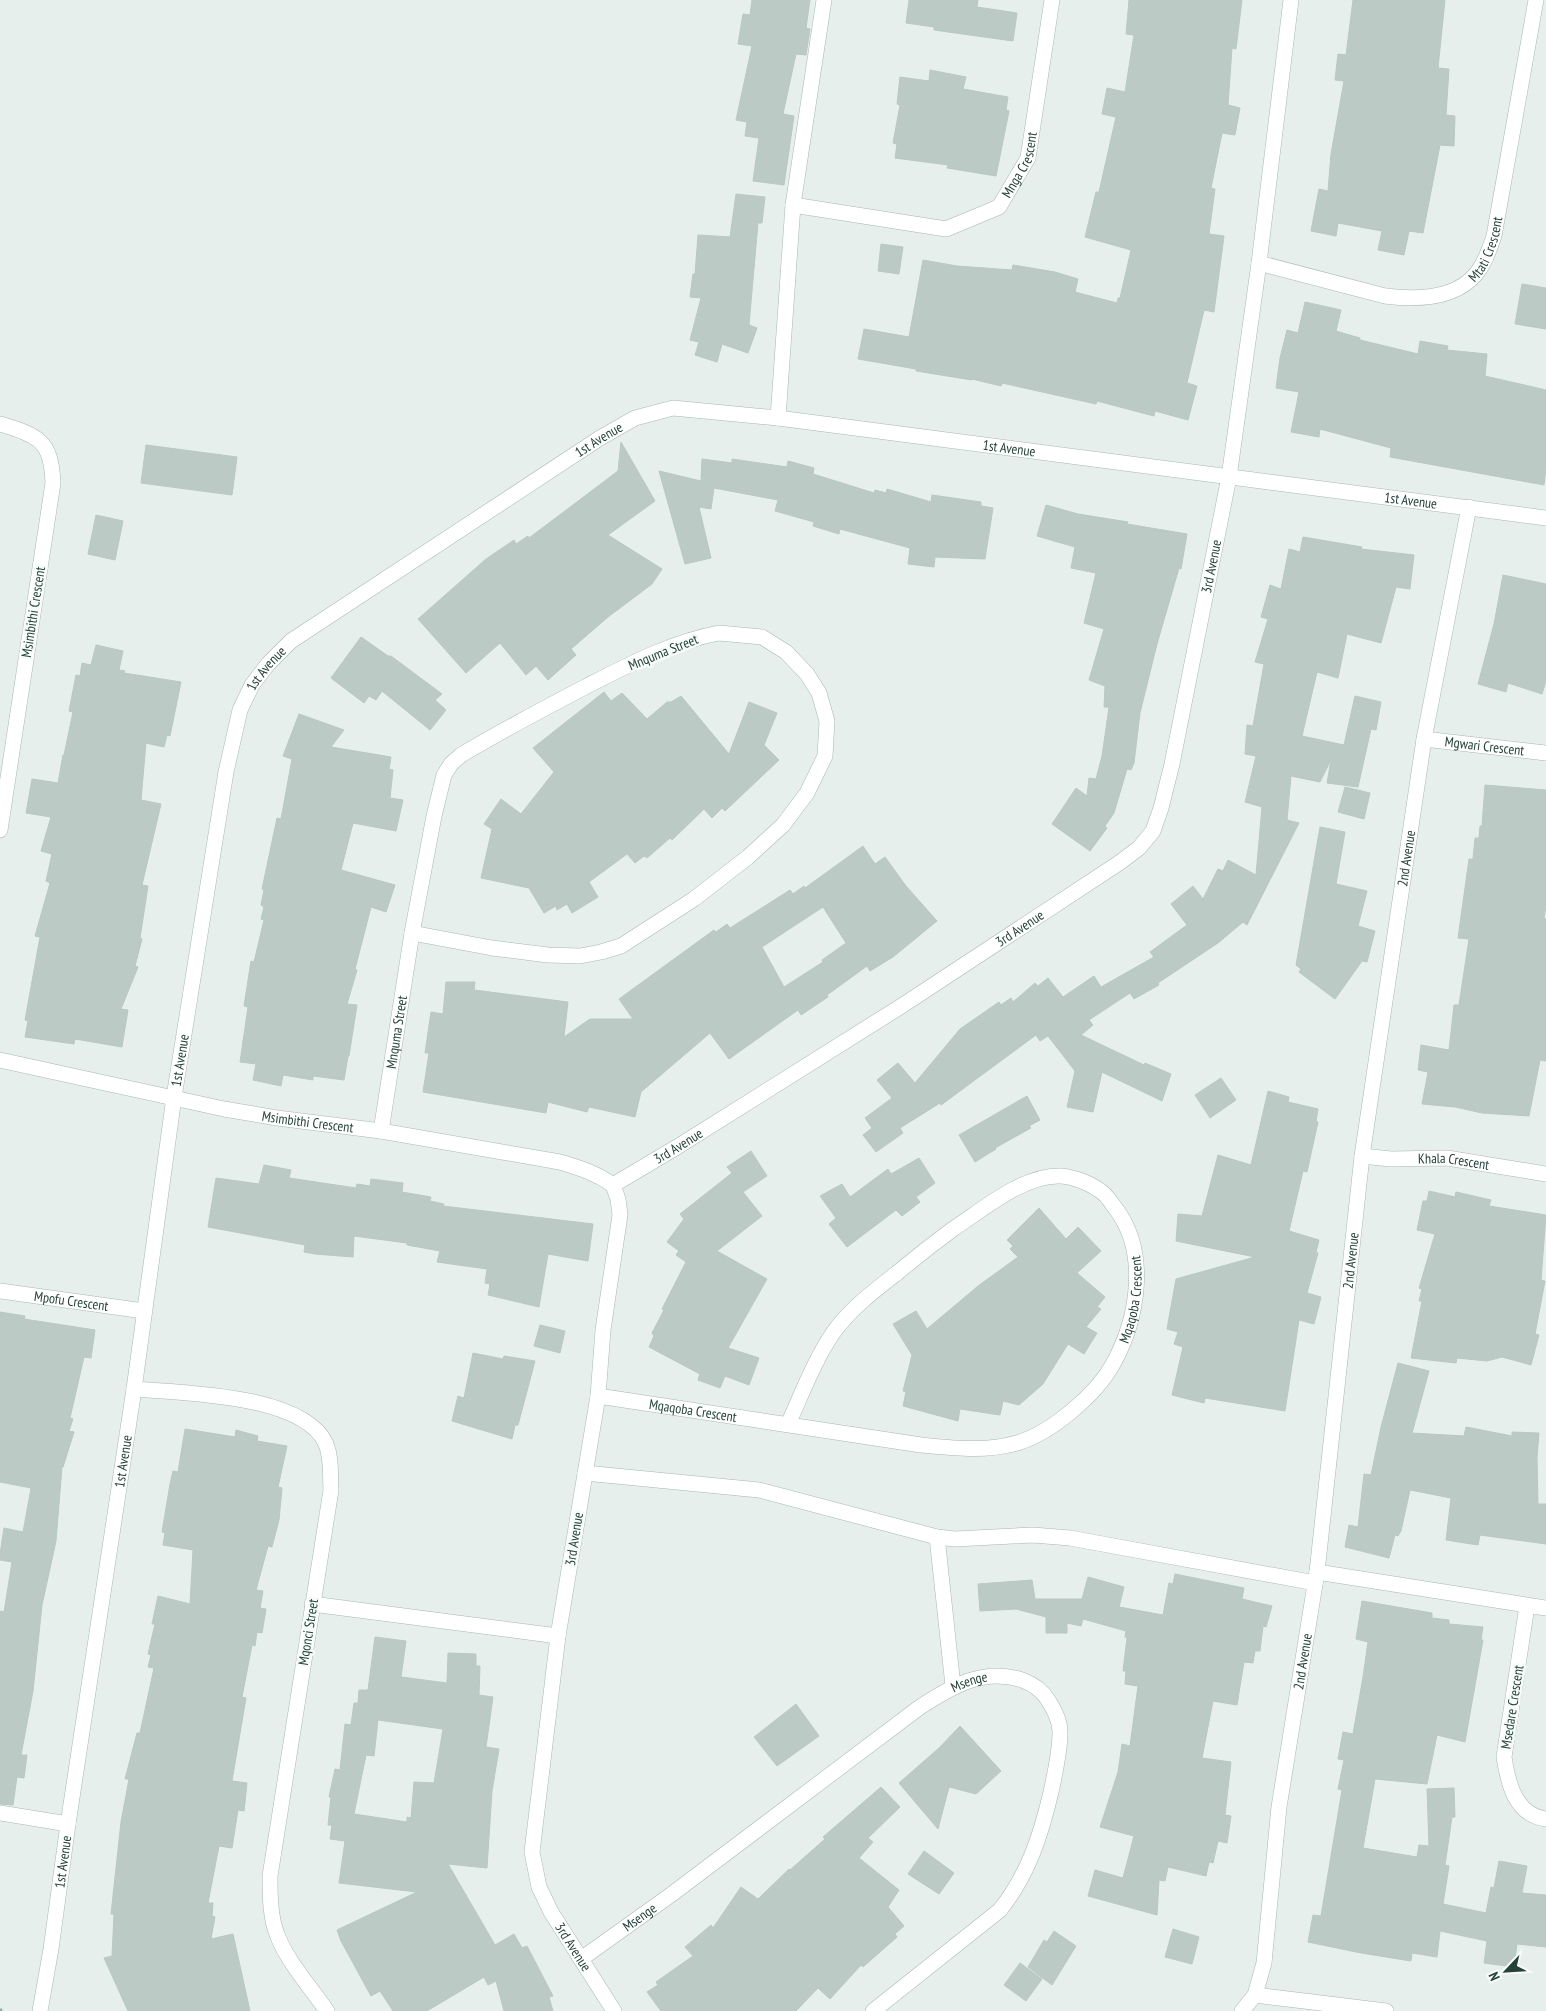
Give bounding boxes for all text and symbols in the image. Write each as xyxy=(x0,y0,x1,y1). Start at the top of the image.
street label: Mnga Crescent xyxy=(998,131,1041,201)
street label: Mtati Crescent xyxy=(1464,215,1506,286)
street label: 1st Avenue xyxy=(571,418,626,461)
street label: 1st Avenue xyxy=(982,436,1037,460)
street label: 1st Avenue xyxy=(1383,488,1438,513)
street label: 3rd Avenue xyxy=(1197,538,1225,595)
street label: Msimbithi Crescent xyxy=(17,565,49,659)
street label: Mnquma Street xyxy=(625,630,701,674)
street label: 1st Avenue xyxy=(242,642,290,693)
street label: Mgwari Crescent xyxy=(1444,732,1525,759)
street label: 2nd Avenue xyxy=(1393,829,1419,888)
street label: 3rd Avenue xyxy=(992,906,1047,951)
street label: Mnquma Street xyxy=(382,994,411,1070)
street label: 1st Avenue xyxy=(167,1033,193,1088)
street label: Msimbithi Crescent xyxy=(261,1107,355,1137)
street label: 3rd Avenue xyxy=(650,1124,706,1168)
street label: Khala Crescent xyxy=(1418,1149,1491,1174)
street label: 2nd Avenue xyxy=(1339,1231,1363,1290)
street label: Mqaqoba Crescent xyxy=(1115,1254,1146,1346)
street label: Mpofu Crescent xyxy=(33,1287,110,1315)
street label: Mqaqoba Crescent xyxy=(648,1395,738,1426)
street label: 1st Avenue xyxy=(110,1434,136,1489)
street label: 3rd Avenue xyxy=(561,1511,587,1567)
street label: Mqonci Street xyxy=(294,1597,322,1667)
street label: 2nd Avenue xyxy=(1289,1632,1316,1691)
street label: Msedare Crescent xyxy=(1496,1664,1528,1750)
street label: Msenge xyxy=(948,1668,989,1696)
street label: 1st Avenue xyxy=(50,1834,75,1889)
street label: Msenge xyxy=(619,1899,660,1935)
street label: 3rd Avenue xyxy=(551,1919,595,1975)
north arrow xyxy=(1481,1946,1531,1996)
text: N xyxy=(1484,1969,1504,1984)

